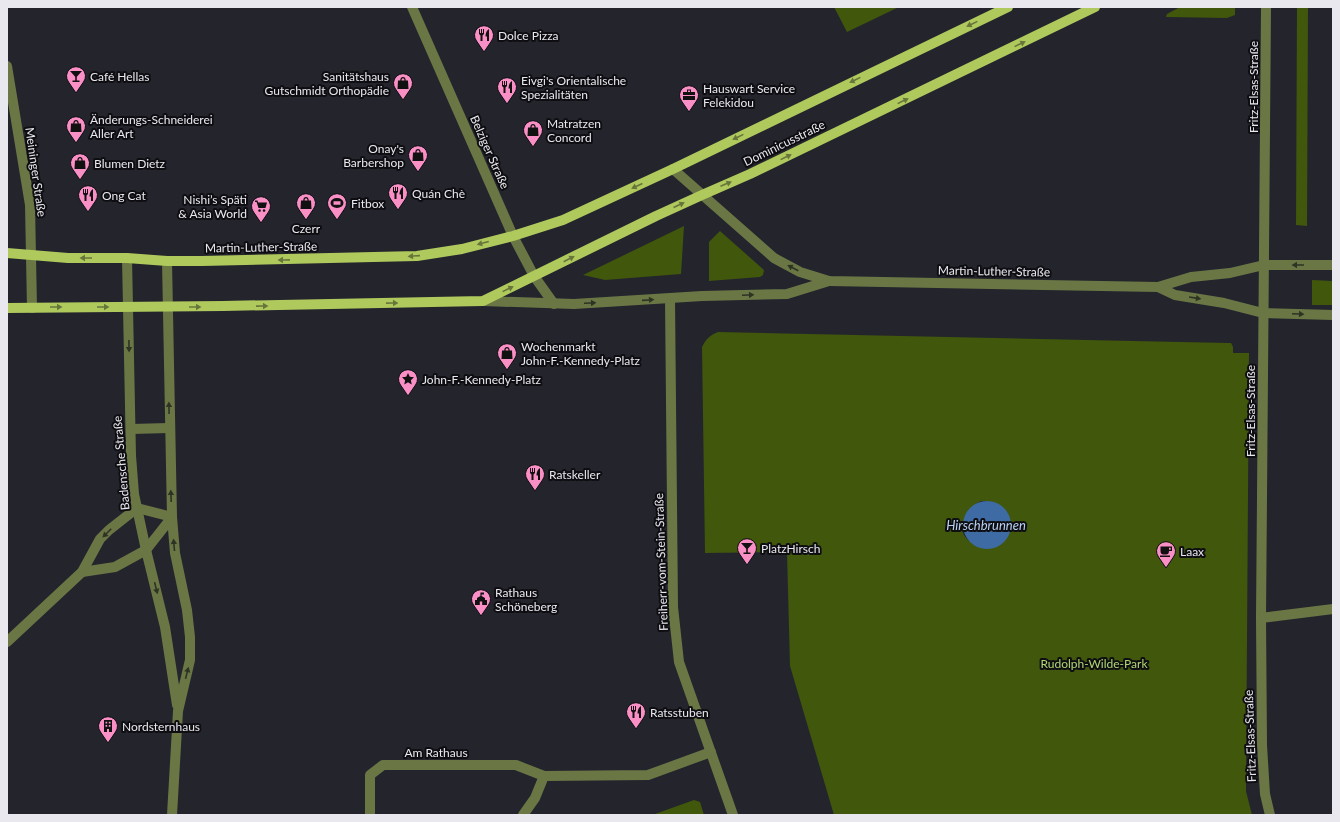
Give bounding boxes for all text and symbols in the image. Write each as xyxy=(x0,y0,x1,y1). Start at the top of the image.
one-way arrow xyxy=(967,21,978,27)
restaurant icon: Dolce Pizza xyxy=(473,24,495,52)
place label: Dolce Pizza xyxy=(498,28,559,43)
one-way arrow xyxy=(1014,41,1025,47)
street label: Fritz-Elsas-Straße xyxy=(1246,41,1261,133)
bar icon: Café Hellas xyxy=(65,65,87,93)
place label: Café Hellas xyxy=(90,69,149,84)
place label: Sanitätshaus Gutschmidt Orthopädie xyxy=(265,69,389,98)
shop icon: Sanitätshaus Gutschmidt Orthopädie xyxy=(392,72,414,100)
place label: Eivgi's Orientalische Spezialitäten xyxy=(521,73,626,102)
restaurant icon: Eivgi's Orientalische Spezialitäten xyxy=(496,76,518,104)
one-way arrow xyxy=(850,77,861,83)
place label: Hauswart Service Felekidou xyxy=(703,81,795,110)
office icon: Hauswart Service Felekidou xyxy=(678,84,700,112)
one-way arrow xyxy=(897,98,908,104)
place label: Änderungs-Schneiderei Aller Art xyxy=(90,112,213,141)
street label: Belziger Straße xyxy=(467,113,513,191)
shop icon: Änderungs-Schneiderei Aller Art xyxy=(65,115,87,143)
place label: Matratzen Concord xyxy=(547,116,601,145)
street label: Dominicusstraße xyxy=(741,117,827,169)
shop icon: Matratzen Concord xyxy=(522,119,544,147)
street label: Meininger Straße xyxy=(22,126,50,218)
one-way arrow xyxy=(733,134,744,140)
place label: Onay's Barbershop xyxy=(343,141,404,170)
shop icon: Onay's Barbershop xyxy=(407,144,429,172)
shop icon: Blumen Dietz xyxy=(69,152,91,180)
one-way arrow xyxy=(780,154,791,160)
place label: Blumen Dietz xyxy=(94,156,166,171)
one-way arrow xyxy=(721,181,733,187)
restaurant icon: Quán Chè xyxy=(387,182,409,210)
one-way arrow xyxy=(632,183,643,189)
restaurant icon: Ong Cat xyxy=(77,184,99,212)
place label: Quán Chè xyxy=(412,186,465,201)
place label: Ong Cat xyxy=(102,188,146,203)
place label: Nishi’s Späti & Asia World xyxy=(178,192,247,221)
shop icon: Czerr xyxy=(295,192,317,220)
sports icon: Fitbox xyxy=(326,192,348,220)
supermarket icon: Nishi’s Späti & Asia World xyxy=(250,195,272,223)
place label: Fitbox xyxy=(351,196,384,211)
one-way arrow xyxy=(674,202,686,208)
place label: Czerr xyxy=(292,221,321,236)
street label: Martin-Luther-Straße xyxy=(205,239,317,255)
one-way arrow xyxy=(476,241,489,247)
one-way arrow xyxy=(408,252,420,259)
one-way arrow xyxy=(79,255,92,261)
one-way arrow xyxy=(563,256,575,262)
one-way arrow xyxy=(277,257,290,263)
one-way arrow xyxy=(1291,262,1304,268)
street label: Martin-Luther-Straße xyxy=(938,263,1050,279)
one-way arrow xyxy=(787,264,798,271)
one-way arrow xyxy=(503,286,514,292)
one-way arrow xyxy=(742,292,755,298)
one-way arrow xyxy=(1189,296,1201,302)
one-way arrow xyxy=(642,297,654,304)
one-way arrow xyxy=(386,300,399,306)
one-way arrow xyxy=(584,300,596,307)
one-way arrow xyxy=(256,302,268,309)
one-way arrow xyxy=(50,304,63,310)
one-way arrow xyxy=(97,304,110,310)
one-way arrow xyxy=(189,304,202,310)
one-way arrow xyxy=(1292,311,1305,317)
place label: Wochenmarkt John-F.-Kennedy-Platz xyxy=(521,339,641,368)
one-way arrow xyxy=(126,340,132,353)
shop icon: Wochenmarkt John-F.-Kennedy-Platz xyxy=(496,342,518,370)
street label: Fritz-Elsas-Straße xyxy=(1243,365,1258,457)
place icon: John-F.-Kennedy-Platz xyxy=(397,368,419,396)
place label: John-F.-Kennedy-Platz xyxy=(422,372,542,387)
one-way arrow xyxy=(166,401,172,414)
street label: Badensche Straße xyxy=(109,415,133,511)
restaurant icon: Ratskeller xyxy=(524,463,546,491)
place label: Ratskeller xyxy=(549,467,601,482)
one-way arrow xyxy=(167,490,174,502)
street label: Freiherr-vom-Stein-Straße xyxy=(651,493,671,631)
water label: Hirschbrunnen xyxy=(946,517,1026,533)
one-way arrow xyxy=(102,528,112,538)
bar icon: PlatzHirsch xyxy=(736,537,758,565)
one-way arrow xyxy=(171,539,178,551)
cafe icon: Laax xyxy=(1155,540,1177,568)
place label: PlatzHirsch xyxy=(761,541,820,556)
place label: Laax xyxy=(1180,544,1204,559)
one-way arrow xyxy=(153,582,159,594)
place label: Rathaus Schöneberg xyxy=(495,585,557,614)
public building icon: Rathaus Schöneberg xyxy=(470,588,492,616)
park label: Rudolph-Wilde-Park xyxy=(1040,656,1148,671)
one-way arrow xyxy=(184,667,190,679)
street label: Fritz-Elsas-Straße xyxy=(1241,690,1259,782)
restaurant icon: Ratsstuben xyxy=(625,701,647,729)
place label: Ratsstuben xyxy=(650,705,709,720)
building icon: Nordsternhaus xyxy=(97,715,119,743)
place label: Nordsternhaus xyxy=(122,719,200,734)
street label: Am Rathaus xyxy=(404,745,468,760)

